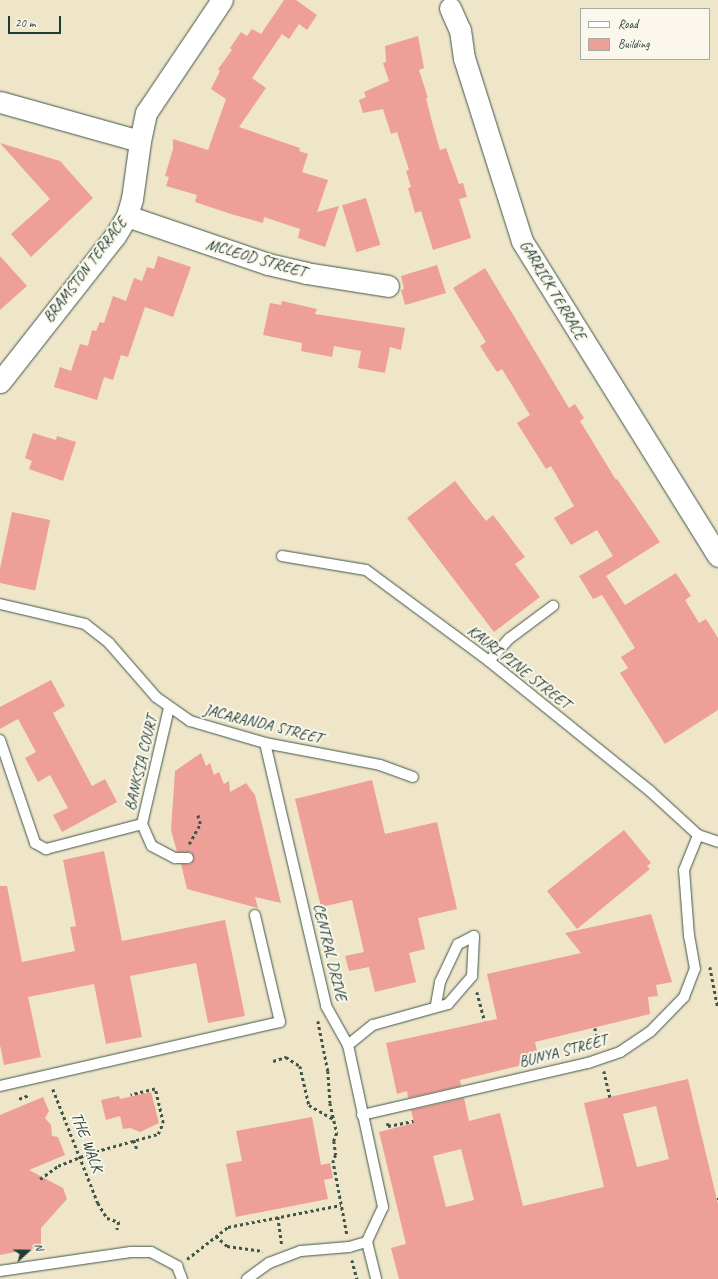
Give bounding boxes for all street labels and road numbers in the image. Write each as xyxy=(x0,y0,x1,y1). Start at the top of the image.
street label: BRAMSTON TERRACE xyxy=(39,214,131,326)
street label: MCLEOD STREET xyxy=(204,235,308,281)
street label: GARRICK TERRACE xyxy=(516,237,590,343)
street label: KAURI PINE STREET xyxy=(464,621,574,713)
street label: JACARANDA STREET xyxy=(202,700,324,748)
street label: BANKSIA COURT xyxy=(121,713,161,813)
street label: CENTRAL DRIVE xyxy=(309,902,351,1002)
street label: BUNYA STREET xyxy=(517,1030,609,1072)
street label: THE WALK xyxy=(67,1110,107,1174)

